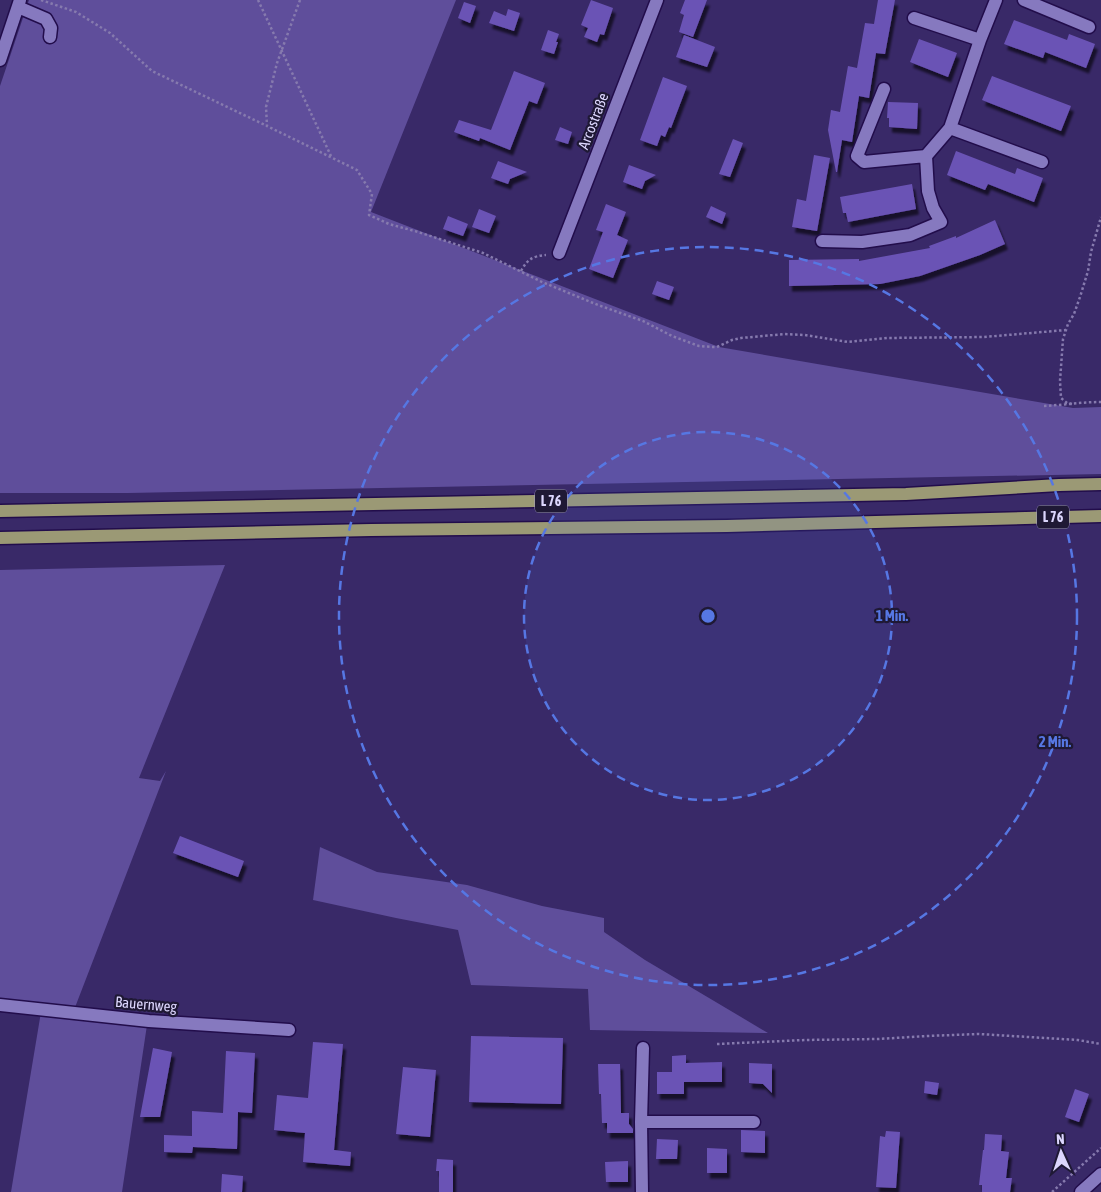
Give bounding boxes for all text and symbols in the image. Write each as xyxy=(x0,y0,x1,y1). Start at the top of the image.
street label: Arcostraße xyxy=(575,90,612,152)
road number: L 76 xyxy=(535,490,567,512)
road number: L 76 xyxy=(1037,506,1069,528)
centre of rings xyxy=(699,607,717,625)
text: 1 Min. xyxy=(876,607,909,624)
text: 2 Min. xyxy=(1039,733,1072,750)
street label: Bauernweg xyxy=(114,993,178,1015)
north arrow xyxy=(1036,1127,1086,1177)
text: N xyxy=(1056,1131,1065,1147)

